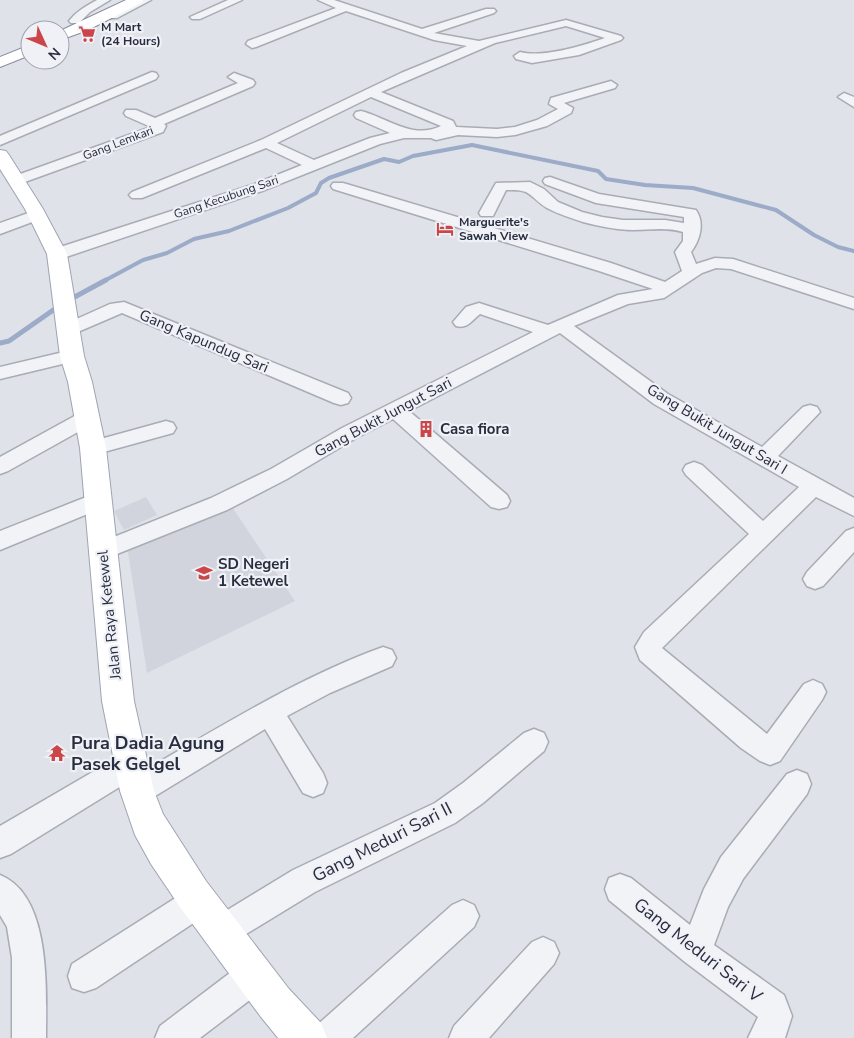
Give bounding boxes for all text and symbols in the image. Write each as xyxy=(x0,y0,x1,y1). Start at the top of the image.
place label: M Mart (24 Hours) xyxy=(101,19,161,49)
north arrow xyxy=(20,20,70,70)
supermarket icon: M Mart (24 Hours) xyxy=(77,24,97,44)
text: N xyxy=(44,43,64,64)
street label: Gang Lemkari xyxy=(80,122,156,164)
street label: Gang Kecubung Sari xyxy=(172,172,280,222)
place label: Marguerite's Sawah View xyxy=(459,214,529,244)
hotel icon: Marguerite's Sawah View xyxy=(435,219,455,239)
street label: Gang Kapundug Sari xyxy=(136,305,272,377)
street label: Gang Bukit Jungut Sari xyxy=(311,372,455,462)
street label: Gang Bukit Jungut Sari I xyxy=(643,379,791,479)
building icon: Casa fiora xyxy=(416,419,436,439)
place label: Casa fiora xyxy=(440,419,510,439)
street label: Jalan Raya Ketewel xyxy=(92,549,126,682)
place label: SD Negeri 1 Ketewel xyxy=(218,554,289,591)
school or university icon: SD Negeri 1 Ketewel xyxy=(194,563,214,583)
place label: Pura Dadia Agung Pasek Gelgel xyxy=(71,731,224,776)
temple icon: Pura Dadia Agung Pasek Gelgel xyxy=(47,743,67,763)
street label: Gang Meduri Sari II xyxy=(308,796,456,888)
street label: Gang Meduri Sari V xyxy=(629,892,768,1008)

